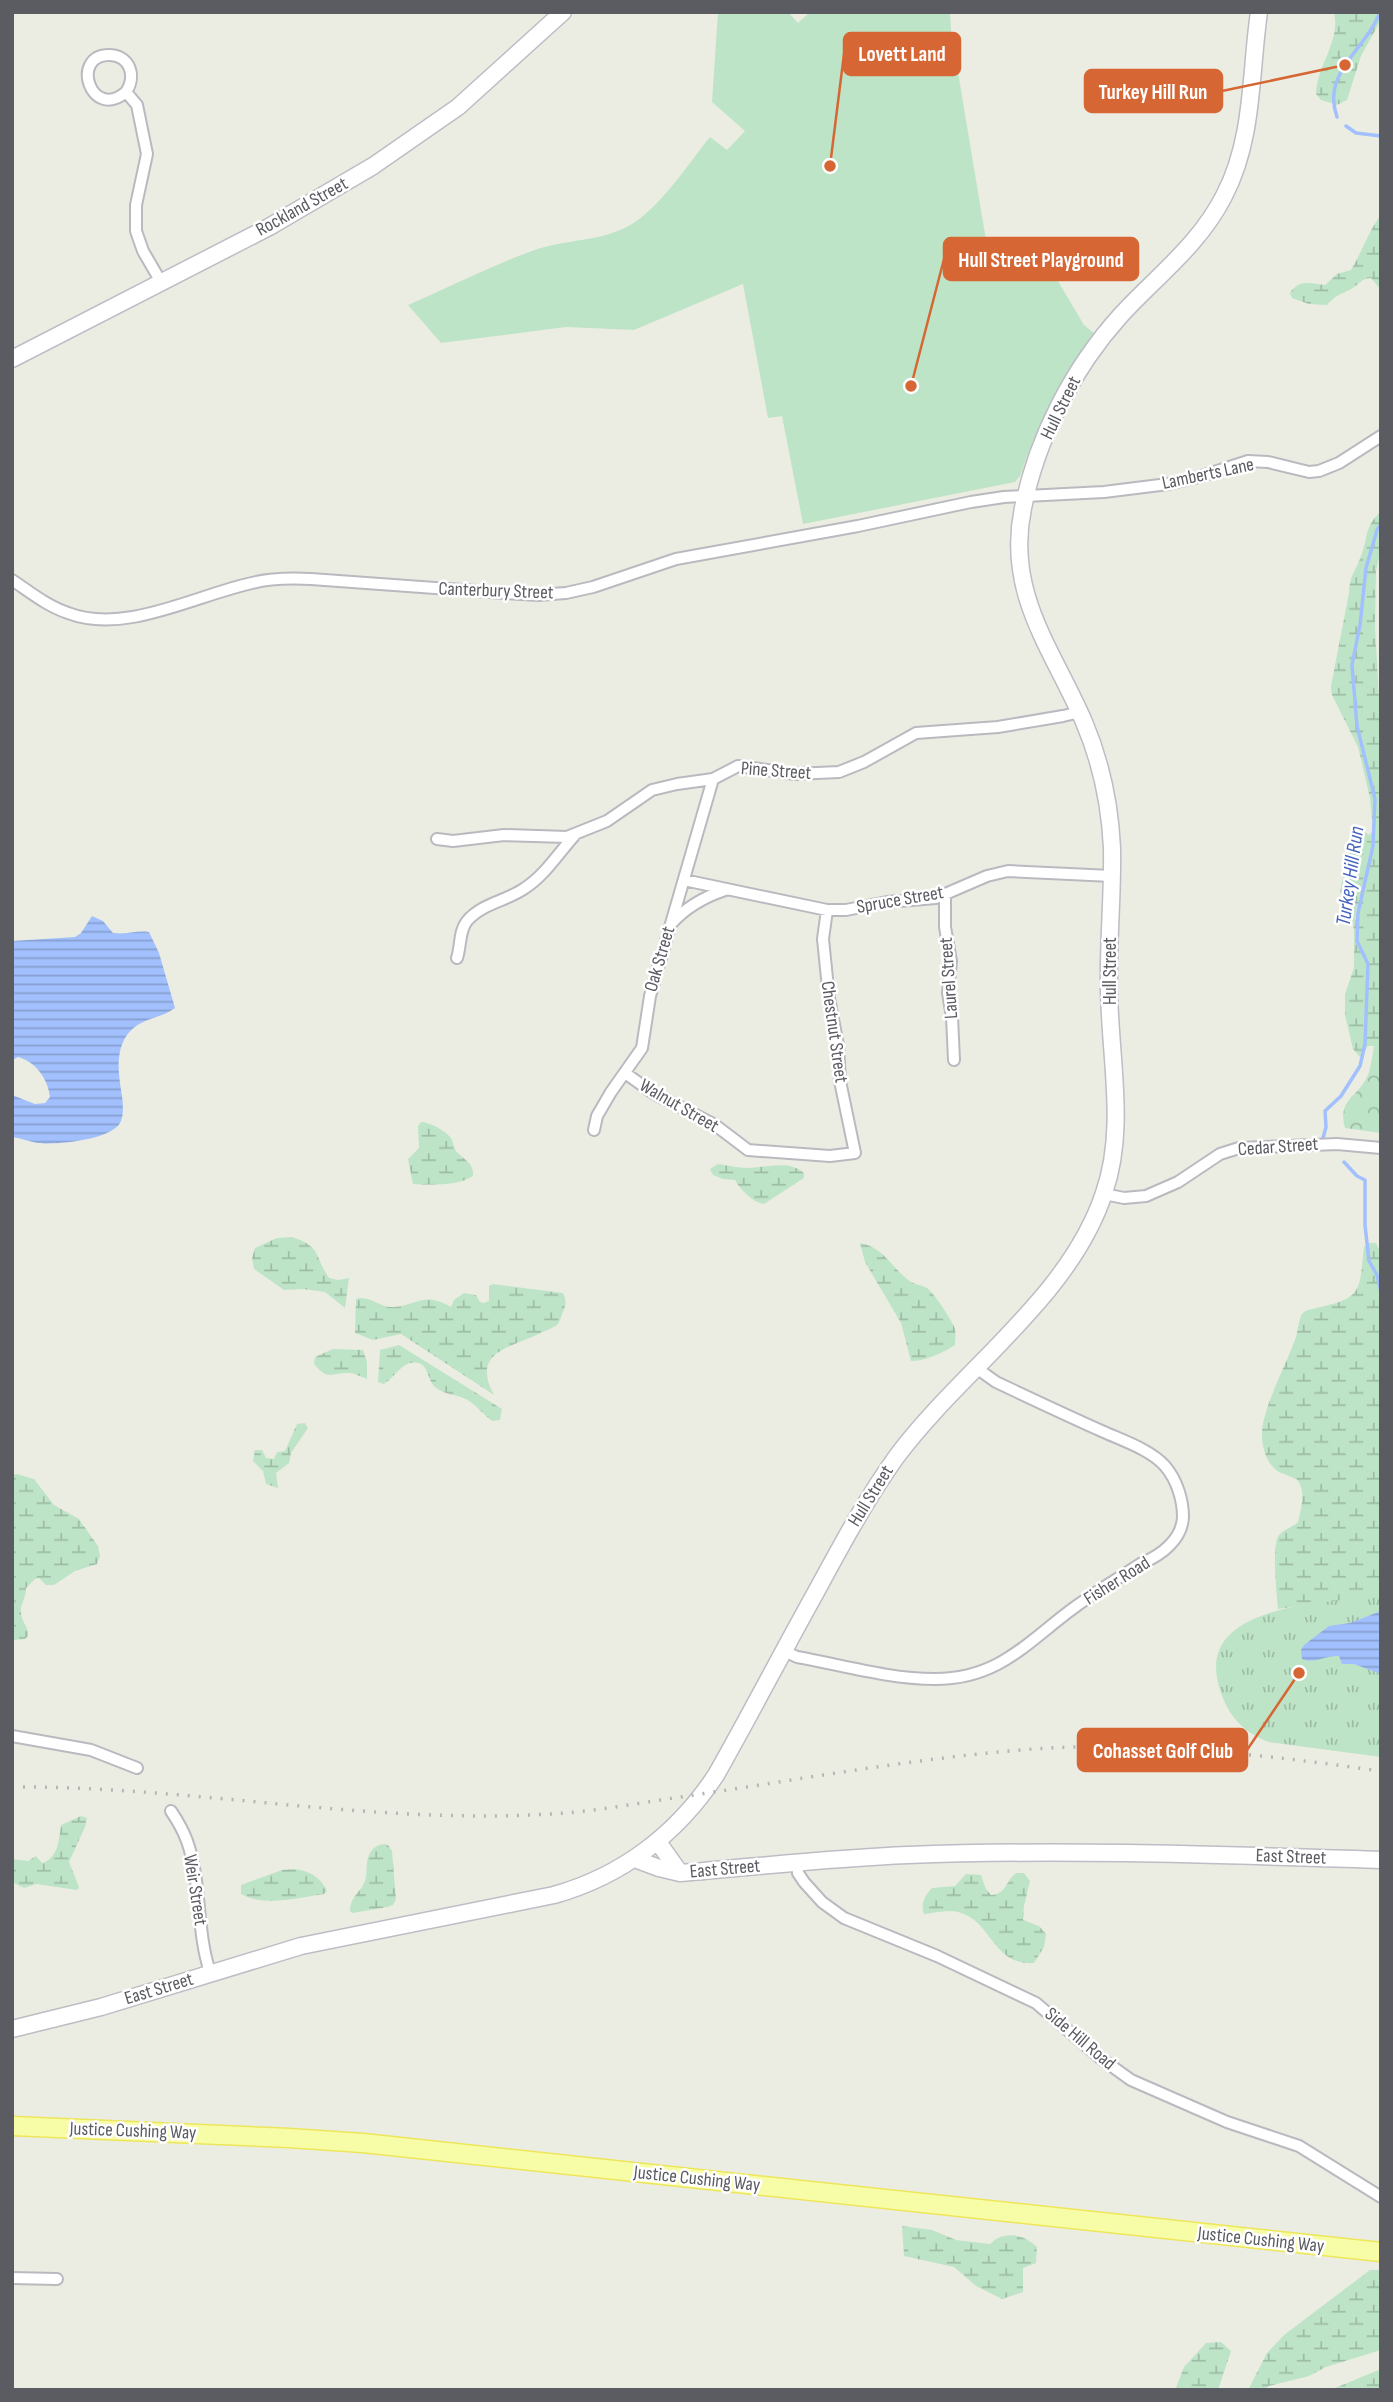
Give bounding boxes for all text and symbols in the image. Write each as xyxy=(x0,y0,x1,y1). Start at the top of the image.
callout: Lovett Land xyxy=(844,33,960,75)
text: Lovett Land xyxy=(858,42,946,67)
callout: Turkey Hill Run xyxy=(1085,70,1222,112)
text: Turkey Hill Run xyxy=(1099,80,1207,105)
street label: Rockland Street xyxy=(252,172,352,242)
callout: Hull Street Playground xyxy=(944,238,1138,280)
text: Hull Street Playground xyxy=(958,248,1124,273)
street label: Hull Street xyxy=(1036,372,1086,444)
street label: Lamberts Lane xyxy=(1160,453,1256,495)
street label: Canterbury Street xyxy=(438,577,554,605)
street label: Pine Street xyxy=(740,757,812,785)
water label: Turkey Hill Run xyxy=(1331,824,1369,927)
street label: Spruce Street xyxy=(855,881,945,919)
street label: Oak Street xyxy=(640,923,680,994)
street label: Laurel Street xyxy=(935,936,963,1020)
street label: Hull Street xyxy=(1099,937,1122,1005)
street label: Chestnut Street xyxy=(815,980,853,1085)
street label: Walnut Street xyxy=(635,1074,723,1138)
street label: Cedar Street xyxy=(1237,1133,1319,1161)
street label: Hull Street xyxy=(843,1461,899,1531)
street label: Fisher Road xyxy=(1080,1552,1154,1610)
callout: Cohasset Golf Club xyxy=(1078,1729,1247,1771)
text: Cohasset Golf Club xyxy=(1093,1739,1233,1764)
street label: East Street xyxy=(1255,1844,1327,1870)
street label: Weir Street xyxy=(178,1853,212,1927)
street label: East Street xyxy=(689,1854,761,1884)
street label: East Street xyxy=(122,1968,196,2010)
street label: Side Hill Road xyxy=(1040,2003,1120,2075)
street label: Justice Cushing Way xyxy=(68,2117,197,2145)
street label: Justice Cushing Way xyxy=(632,2161,762,2197)
street label: Justice Cushing Way xyxy=(1196,2222,1326,2258)

